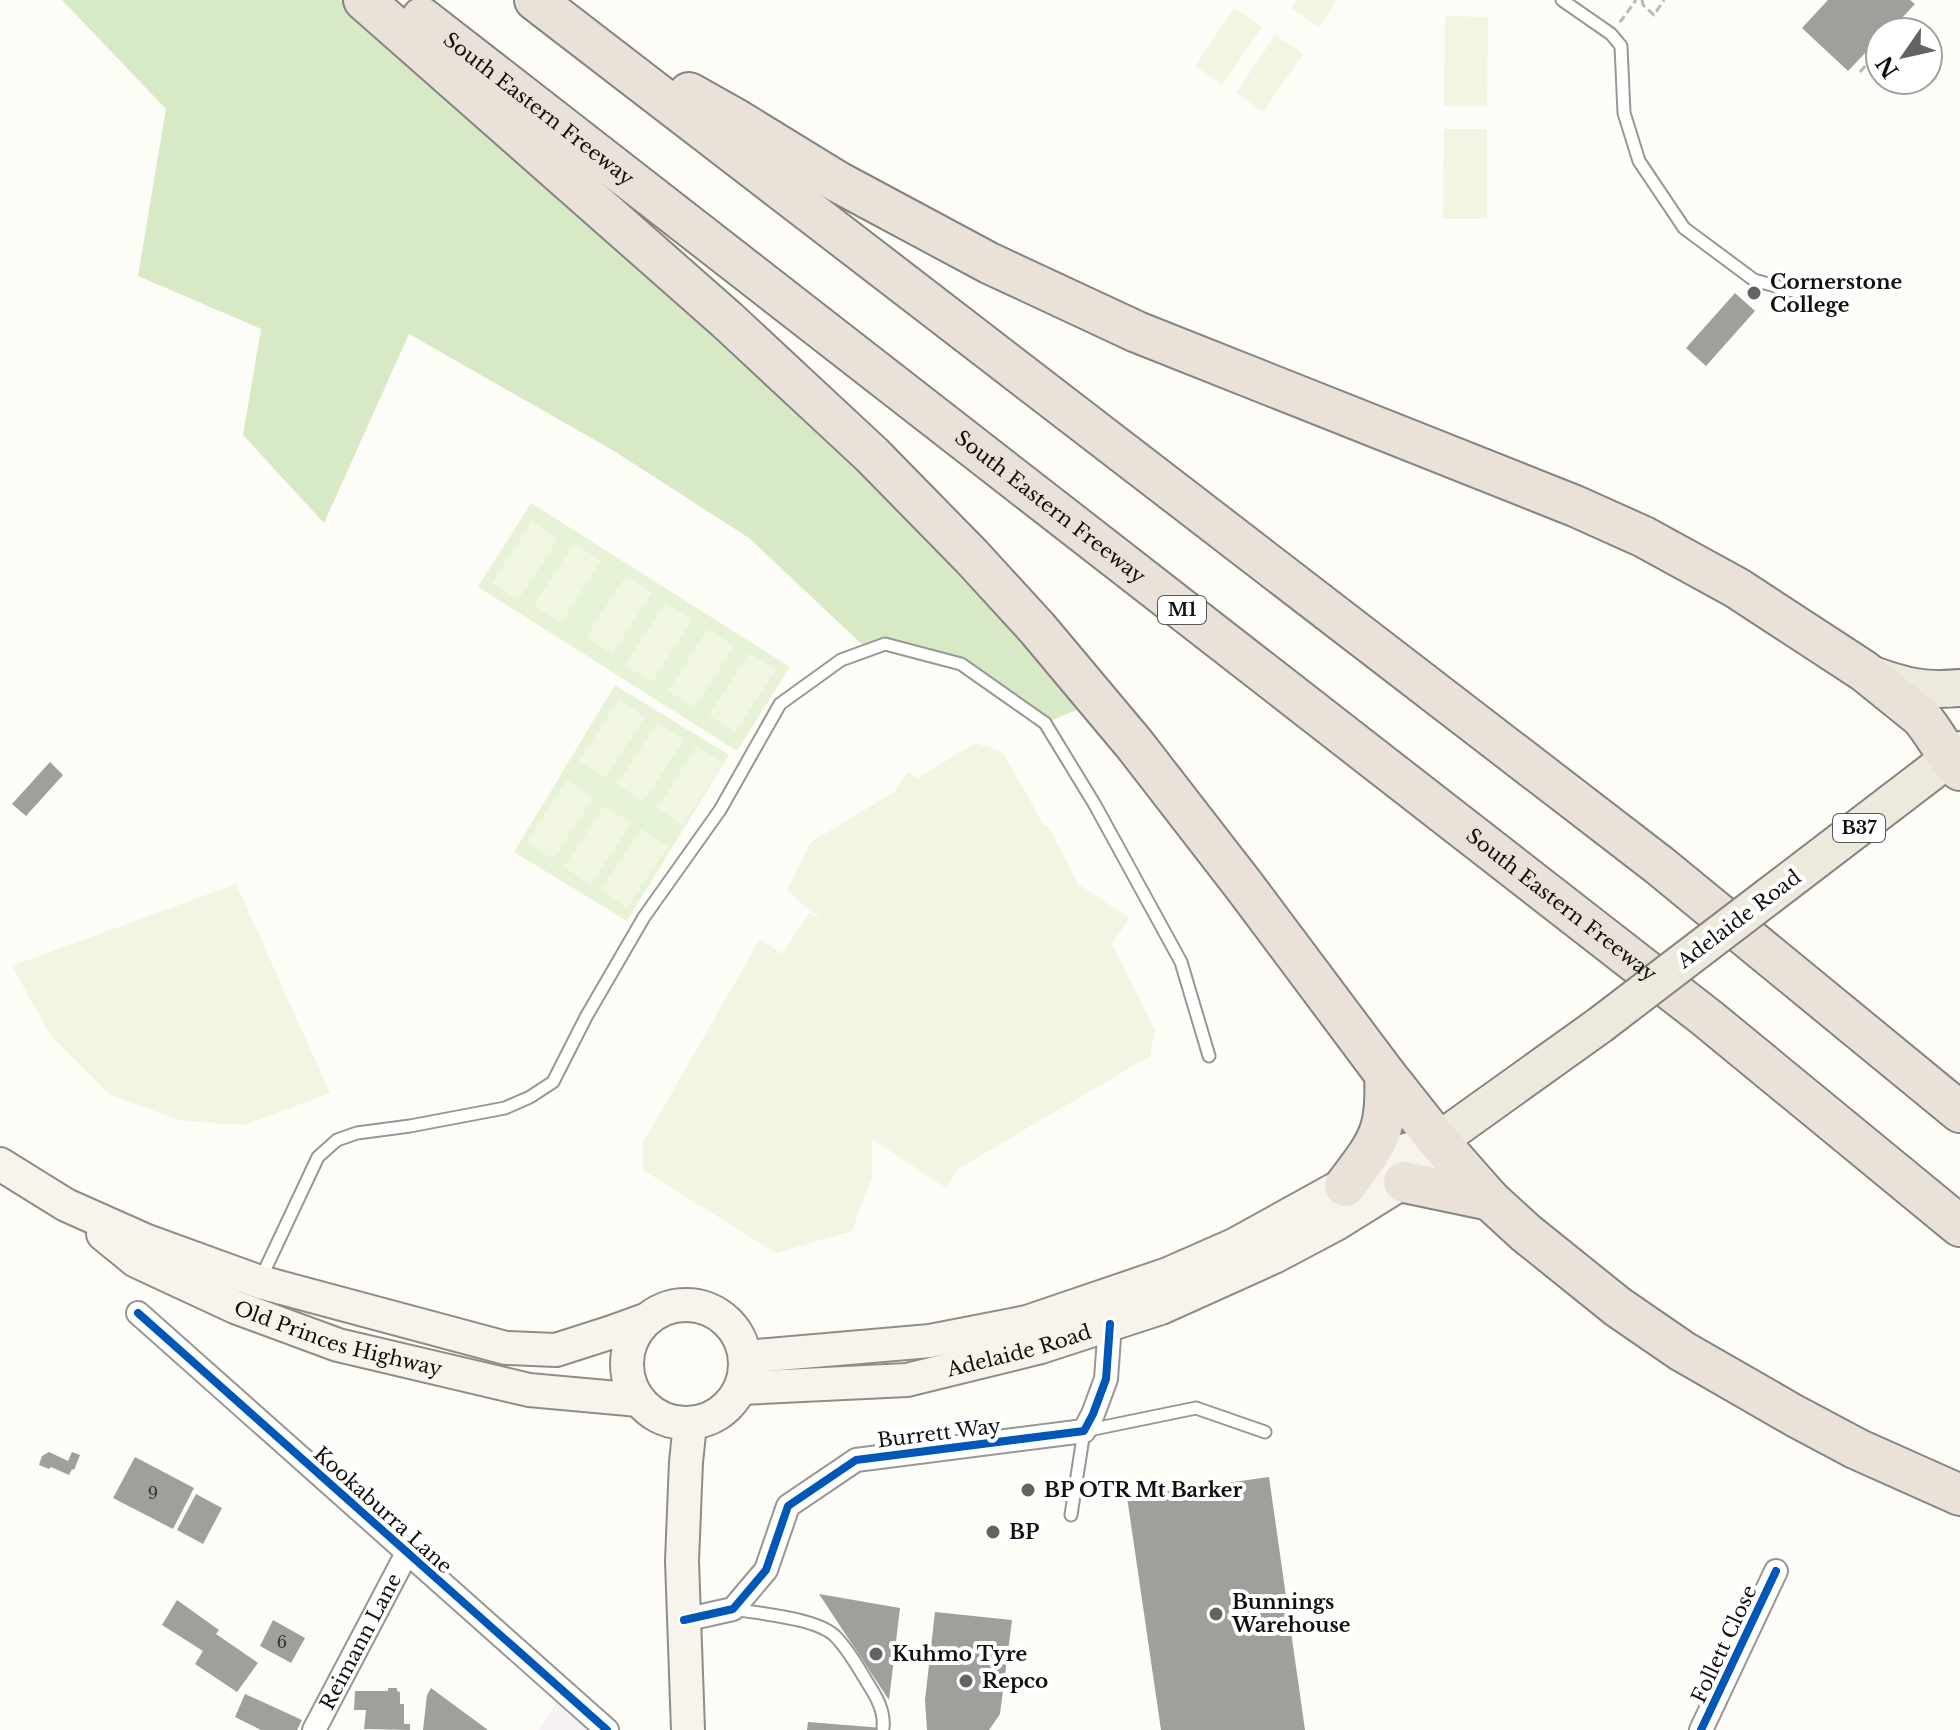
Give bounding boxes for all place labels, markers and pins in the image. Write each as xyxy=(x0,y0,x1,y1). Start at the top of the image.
place label: Cornerstone College xyxy=(1770,270,1902,317)
marker: Cornerstone College xyxy=(1745,284,1763,302)
place label: BP OTR Mt Barker xyxy=(1044,1478,1242,1502)
marker: BP OTR Mt Barker xyxy=(1019,1481,1037,1499)
place label: BP xyxy=(1009,1520,1039,1544)
marker: BP xyxy=(984,1523,1002,1541)
place label: Bunnings Warehouse xyxy=(1231,1590,1351,1637)
marker: Bunnings Warehouse xyxy=(1207,1605,1225,1623)
place label: Kuhmo Tyre xyxy=(892,1642,1027,1666)
marker: Kuhmo Tyre xyxy=(867,1645,885,1663)
place label: Repco xyxy=(982,1669,1048,1693)
marker: Repco xyxy=(957,1672,975,1690)

